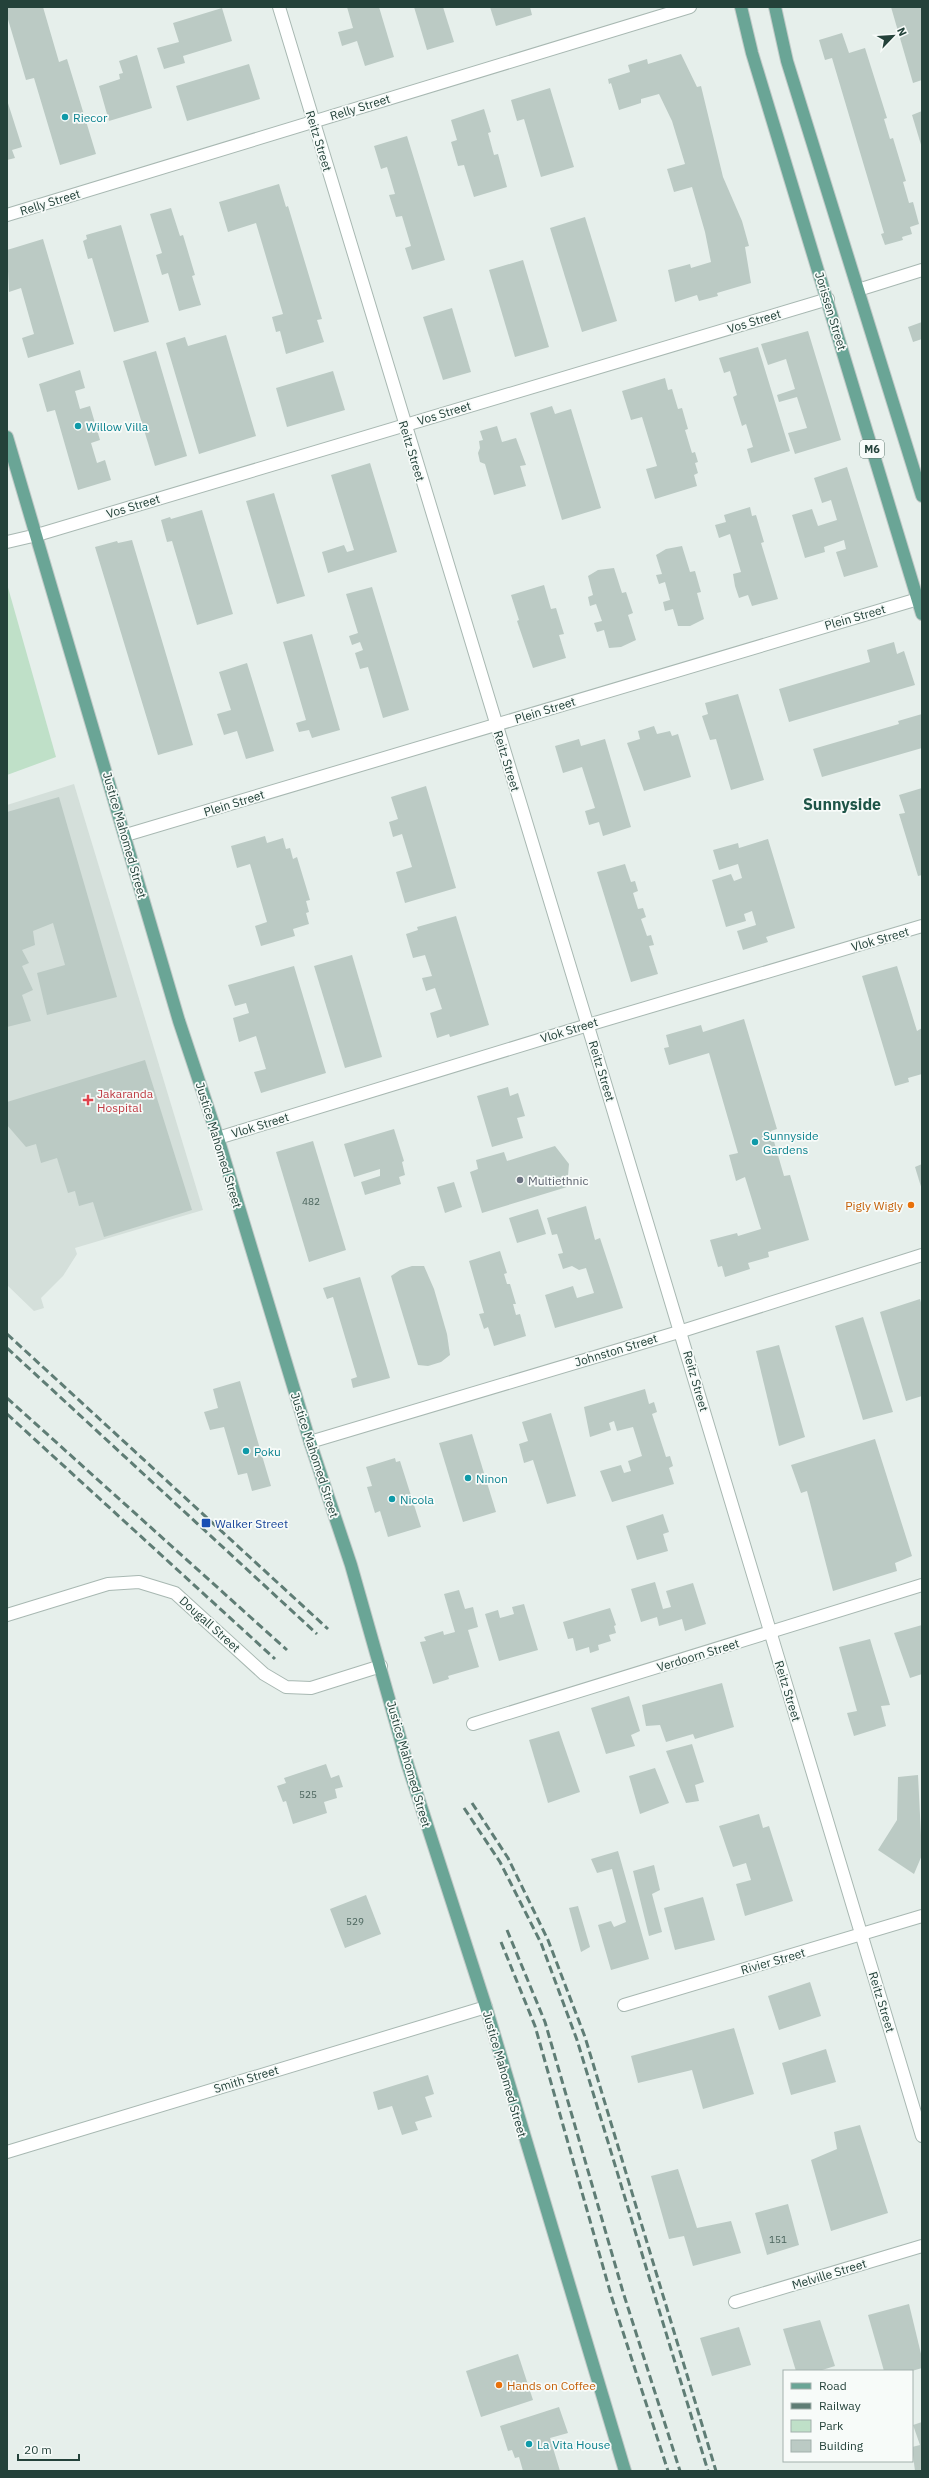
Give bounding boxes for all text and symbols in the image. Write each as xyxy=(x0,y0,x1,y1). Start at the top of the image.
north arrow xyxy=(873,16,913,56)
text: N xyxy=(894,25,910,38)
street label: Relly Street xyxy=(328,91,392,123)
street label: Reitz Street xyxy=(303,109,335,173)
place label: Riecor xyxy=(73,110,108,125)
marker: Riecor xyxy=(60,112,70,122)
street label: Relly Street xyxy=(18,186,82,218)
street label: Jorissen Street xyxy=(812,270,850,352)
street label: Vos Street xyxy=(725,306,783,336)
street label: Vos Street xyxy=(415,398,473,428)
place label: Willow Villa xyxy=(86,419,149,434)
street label: Reitz Street xyxy=(396,419,428,483)
marker: Willow Villa xyxy=(73,421,83,431)
road number: M6 xyxy=(860,440,884,458)
street label: Vos Street xyxy=(104,491,162,521)
street label: Plein Street xyxy=(823,601,887,633)
street label: Plein Street xyxy=(513,694,577,726)
street label: Reitz Street xyxy=(491,729,523,793)
street label: Justice Mahomed Street xyxy=(100,770,150,900)
street label: Plein Street xyxy=(202,787,266,819)
district label: Sunnyside xyxy=(803,794,881,814)
street label: Vlok Street xyxy=(849,924,911,954)
street label: Vlok Street xyxy=(538,1014,600,1046)
street label: Reitz Street xyxy=(586,1039,618,1103)
street label: Justice Mahomed Street xyxy=(193,1080,245,1210)
place label: Jakaranda Hospital xyxy=(97,1086,154,1115)
marker: Jakaranda Hospital xyxy=(82,1094,94,1106)
street label: Vlok Street xyxy=(229,1109,291,1141)
place label: Sunnyside Gardens xyxy=(763,1128,819,1157)
marker: Sunnyside Gardens xyxy=(750,1137,760,1147)
place label: Multiethnic xyxy=(528,1173,588,1188)
marker: Multiethnic xyxy=(515,1175,525,1185)
house number: 482 xyxy=(302,1195,320,1208)
place label: Pigly Wigly xyxy=(845,1198,903,1213)
marker: Pigly Wigly xyxy=(906,1200,916,1210)
street label: Johnston Street xyxy=(573,1330,659,1370)
street label: Reitz Street xyxy=(680,1349,712,1413)
street label: Justice Mahomed Street xyxy=(288,1390,342,1520)
place label: Poku xyxy=(254,1444,281,1459)
marker: Poku xyxy=(241,1446,251,1456)
place label: Ninon xyxy=(476,1471,508,1486)
marker: Ninon xyxy=(463,1473,473,1483)
place label: Nicola xyxy=(400,1492,434,1507)
marker: Nicola xyxy=(387,1494,397,1504)
place label: Walker Street xyxy=(215,1516,288,1531)
marker: Walker Street xyxy=(200,1517,212,1529)
street label: Dougall Street xyxy=(177,1593,243,1655)
street label: Verdoorn Street xyxy=(655,1635,741,1675)
street label: Reitz Street xyxy=(772,1659,804,1723)
street label: Justice Mahomed Street xyxy=(384,1699,434,1829)
house number: 525 xyxy=(299,1788,317,1801)
house number: 529 xyxy=(346,1915,364,1928)
street label: Rivier Street xyxy=(739,1945,807,1977)
street label: Reitz Street xyxy=(866,1970,898,2034)
street label: Justice Mahomed Street xyxy=(480,2009,530,2139)
street label: Smith Street xyxy=(212,2062,280,2096)
house number: 151 xyxy=(769,2233,787,2246)
street label: Melville Street xyxy=(790,2256,868,2292)
legend xyxy=(783,2370,913,2462)
place label: Hands on Coffee xyxy=(507,2378,596,2393)
text: Road xyxy=(819,2378,847,2393)
marker: Hands on Coffee xyxy=(494,2380,504,2390)
text: Railway xyxy=(819,2398,861,2413)
text: Park xyxy=(819,2418,844,2433)
scale bar xyxy=(18,2436,79,2462)
place label: La Vita House xyxy=(537,2437,611,2452)
text: Building xyxy=(819,2438,864,2453)
marker: La Vita House xyxy=(524,2439,534,2449)
text: 20 m xyxy=(24,2442,52,2457)

